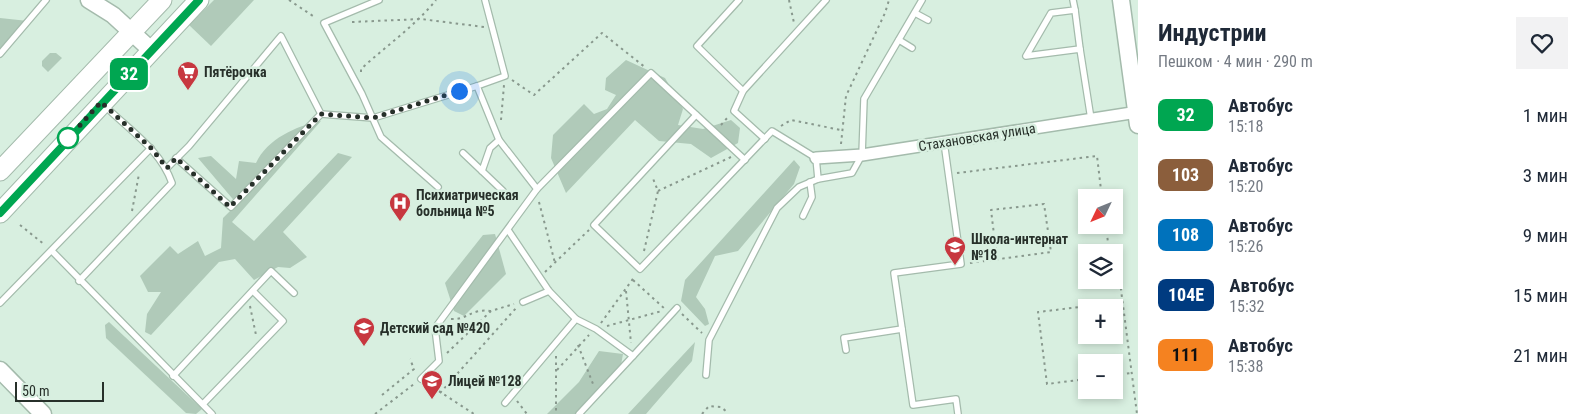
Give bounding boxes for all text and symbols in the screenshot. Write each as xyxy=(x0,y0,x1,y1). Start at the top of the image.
button: heart xyxy=(1516,17,1568,69)
text: Индустрии xyxy=(1158,19,1266,47)
text: Пешком · 4 мин · 290 m xyxy=(1158,52,1313,71)
line badge: 32 xyxy=(106,58,152,90)
supermarket icon: Пятёрочка xyxy=(176,60,200,91)
text: 32 xyxy=(120,63,138,84)
place label: Пятёрочка xyxy=(204,64,267,80)
your location xyxy=(447,79,472,104)
text: Автобус xyxy=(1228,94,1293,117)
text: 32 xyxy=(1176,104,1195,125)
text: 1 мин xyxy=(1523,104,1568,127)
text: 15:18 xyxy=(1228,117,1263,136)
street label: Стахановская улица xyxy=(917,120,1037,154)
unlabelled marker xyxy=(57,127,79,149)
text: Автобус xyxy=(1228,154,1293,177)
text: 103 xyxy=(1172,164,1199,185)
text: 3 мин xyxy=(1523,164,1568,187)
text: 15:20 xyxy=(1228,177,1263,196)
place label: Психиатрическая больница №5 xyxy=(416,187,519,219)
north arrow xyxy=(1078,189,1122,234)
map controls xyxy=(1078,189,1123,399)
hospital icon: Психиатрическая больница №5 xyxy=(388,191,412,222)
text: Автобус xyxy=(1228,214,1293,237)
text: 108 xyxy=(1172,224,1199,245)
text: 9 мин xyxy=(1523,224,1568,247)
place label: Школа-интернат №18 xyxy=(971,231,1069,263)
school or university icon: Школа-интернат №18 xyxy=(943,235,967,266)
text: 15:26 xyxy=(1228,237,1263,256)
button: layers xyxy=(1078,244,1123,289)
text: Автобус xyxy=(1229,274,1294,297)
text: 104Е xyxy=(1168,284,1204,305)
text: 15 мин xyxy=(1513,284,1568,307)
text: 15:32 xyxy=(1229,297,1264,316)
button: + xyxy=(1078,299,1123,344)
school or university icon: Детский сад №420 xyxy=(352,316,376,347)
place label: Детский сад №420 xyxy=(380,320,490,336)
text: Автобус xyxy=(1228,334,1293,357)
text: 111 xyxy=(1172,344,1199,365)
text: 21 мин xyxy=(1513,344,1568,367)
button: − xyxy=(1078,354,1123,399)
text: 15:38 xyxy=(1228,357,1263,376)
school or university icon: Лицей №128 xyxy=(420,369,444,400)
place label: Лицей №128 xyxy=(448,373,522,389)
scale bar xyxy=(15,379,104,402)
text: 50 m xyxy=(22,383,50,399)

